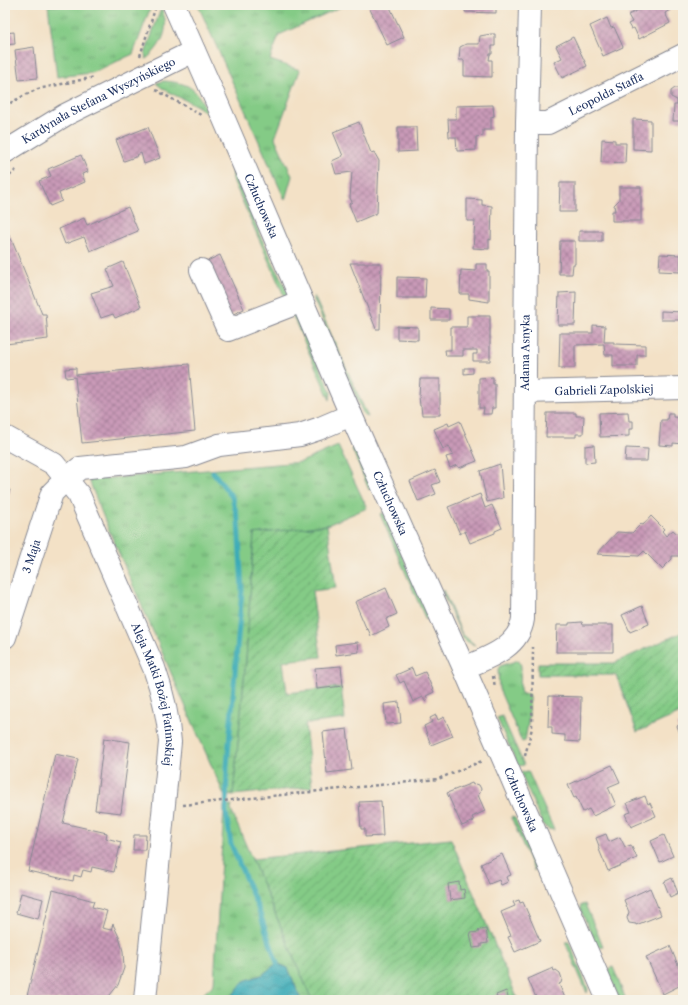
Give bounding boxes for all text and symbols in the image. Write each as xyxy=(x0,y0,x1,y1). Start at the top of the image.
street label: Kardynała Stefana Wyszyńskiego xyxy=(19,54,178,147)
street label: Leopolda Staffa xyxy=(566,69,646,118)
street label: Człuchowska xyxy=(241,171,281,241)
street label: Adama Asnyka xyxy=(518,314,532,392)
street label: Gabrieli Zapolskiej xyxy=(554,382,654,398)
street label: Człuchowska xyxy=(370,469,411,538)
street label: 3 Maja xyxy=(19,537,43,575)
street label: Aleja Matki Bożej Fatimskiej xyxy=(128,620,177,767)
street label: Człuchowska xyxy=(501,765,541,834)

